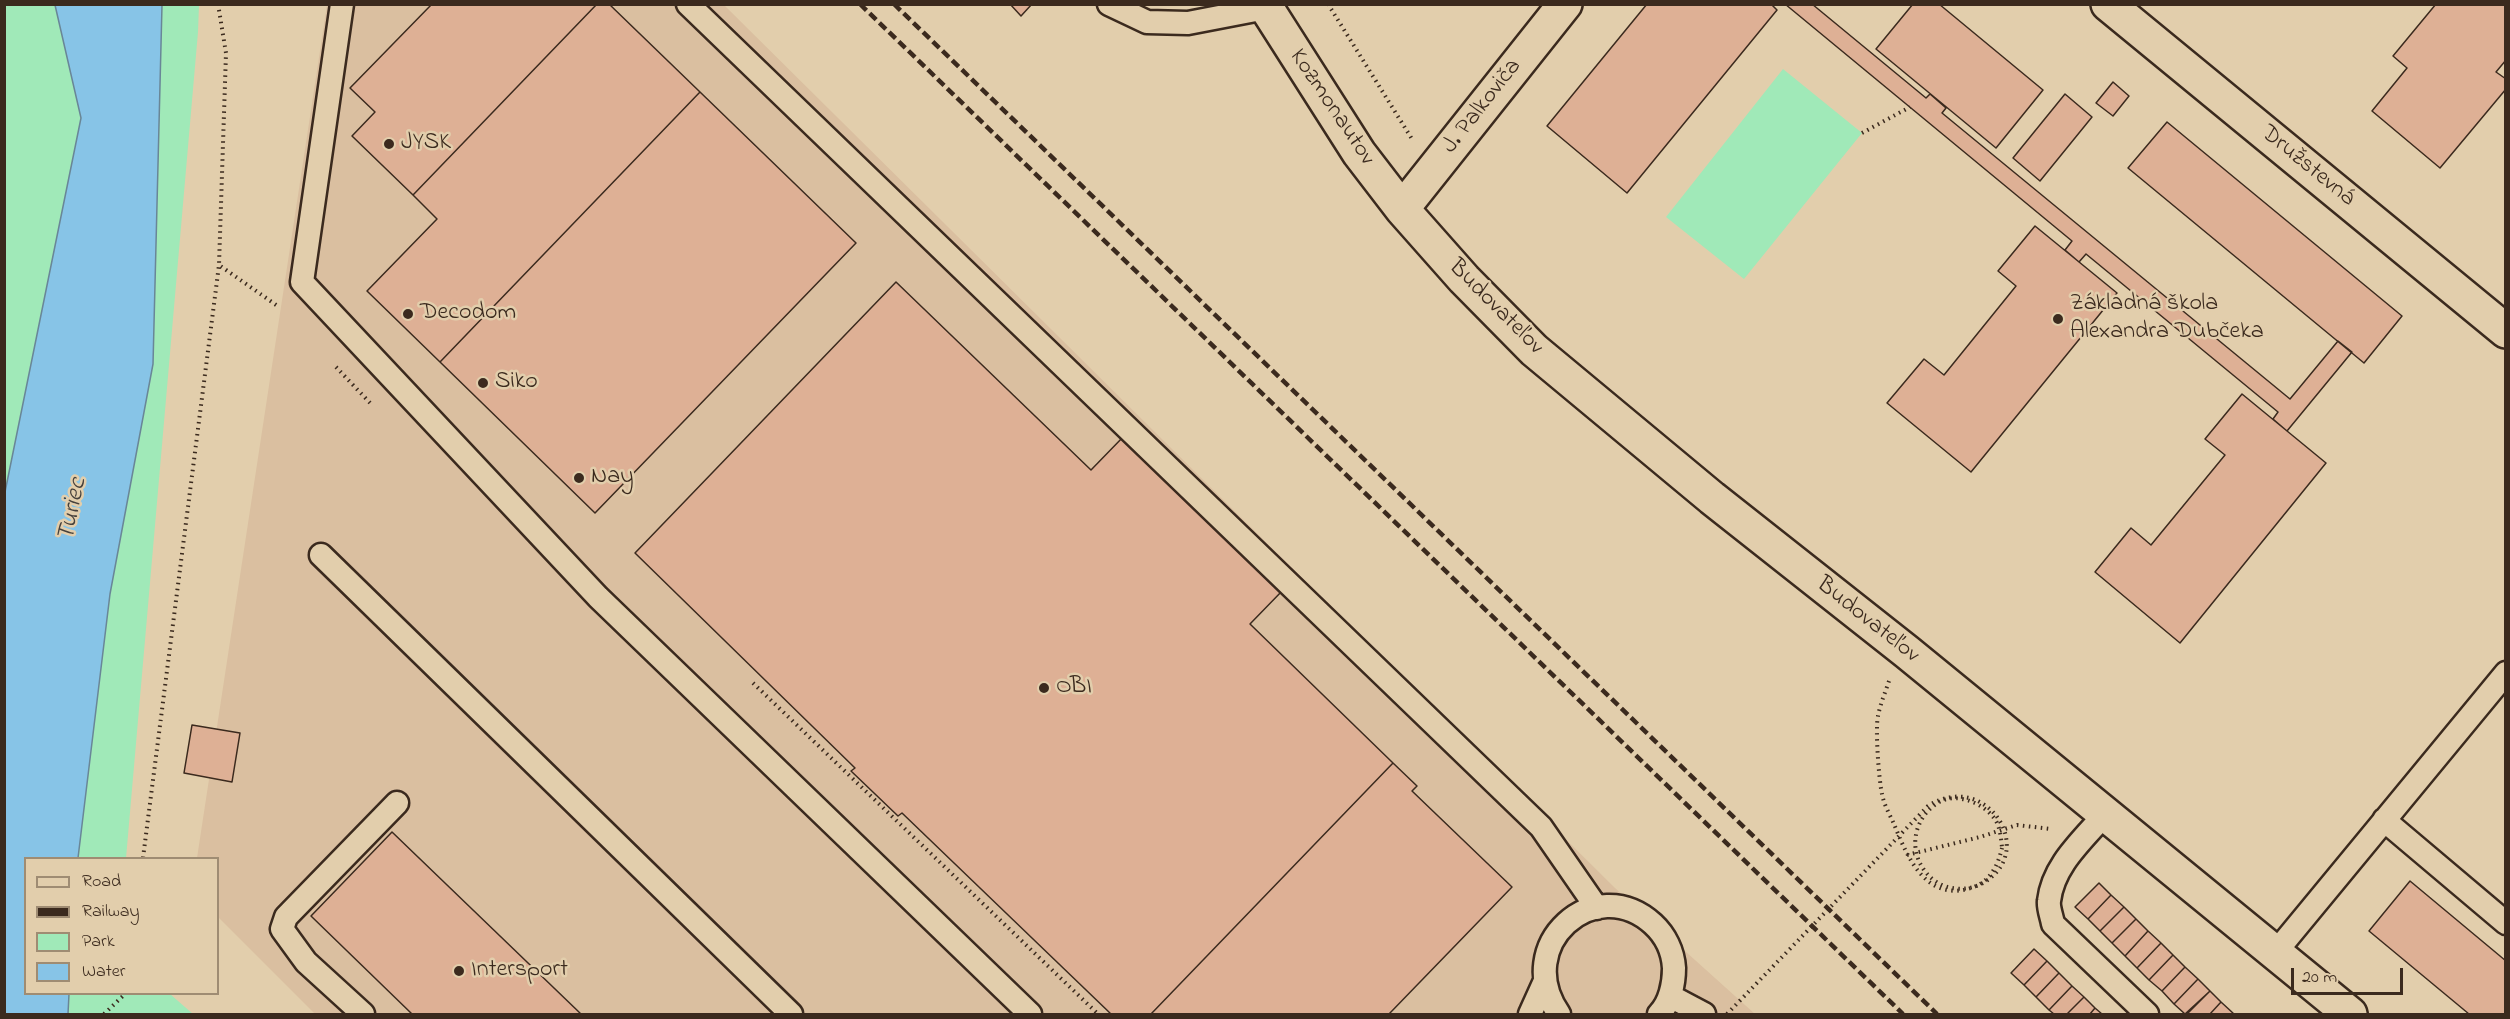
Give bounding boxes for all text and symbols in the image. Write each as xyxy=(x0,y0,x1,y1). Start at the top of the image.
street label: Kozmonautov xyxy=(1282,45,1380,171)
street label: J. Palkoviča xyxy=(1437,54,1529,160)
street label: Družstevná xyxy=(2254,120,2360,214)
place label: JYSK xyxy=(401,130,451,158)
marker: JYSK xyxy=(382,137,396,151)
street label: Budovateľov xyxy=(1441,254,1549,362)
place label: Základná škola Alexandra Dubčeka xyxy=(2070,291,2264,347)
place label: Decodom xyxy=(420,300,516,328)
marker: Decodom xyxy=(401,307,415,321)
marker: Základná škola Alexandra Dubčeka xyxy=(2051,312,2065,326)
place label: Siko xyxy=(495,369,538,397)
marker: Siko xyxy=(476,376,490,390)
place label: Nay xyxy=(591,464,634,492)
marker: Nay xyxy=(572,471,586,485)
water label: Turiec xyxy=(53,476,95,544)
street label: Budovateľov xyxy=(1809,572,1925,670)
place label: OBI xyxy=(1056,674,1092,702)
marker: OBI xyxy=(1037,681,1051,695)
legend xyxy=(24,857,219,995)
text: Road xyxy=(82,869,121,895)
text: Railway xyxy=(82,899,139,925)
text: Park xyxy=(82,929,115,955)
scale bar xyxy=(2294,956,2406,994)
place label: Intersport xyxy=(471,957,568,985)
text: Water xyxy=(82,959,125,985)
marker: Intersport xyxy=(452,964,466,978)
text: 20 m xyxy=(2302,965,2337,991)

